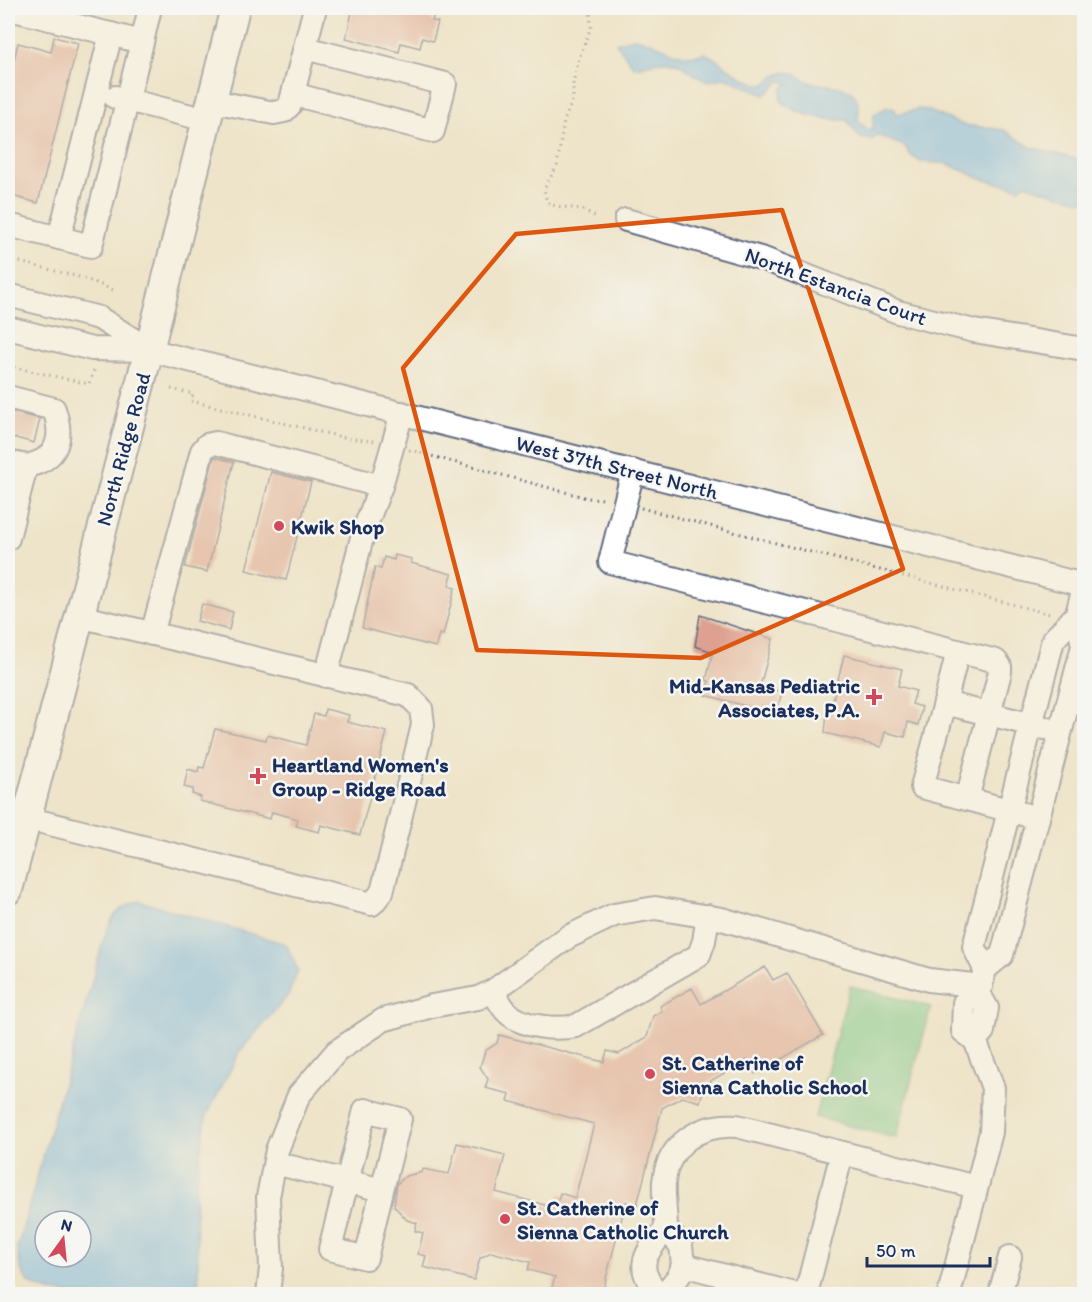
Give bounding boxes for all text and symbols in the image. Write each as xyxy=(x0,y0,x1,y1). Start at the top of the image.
street label: North Estancia Court xyxy=(742,242,930,331)
street label: North Ridge Road xyxy=(90,369,156,529)
street label: West 37th Street North xyxy=(513,430,721,504)
place label: Kwik Shop xyxy=(291,514,384,540)
marker: Kwik Shop xyxy=(272,519,286,533)
place label: Mid-Kansas Pediatric Associates, P.A. xyxy=(669,673,860,722)
marker: Mid-Kansas Pediatric Associates, P.A. xyxy=(865,688,883,706)
place label: Heartland Women's Group - Ridge Road xyxy=(272,752,449,802)
marker: Heartland Women's Group - Ridge Road xyxy=(249,767,267,785)
place label: St. Catherine of Sienna Catholic School xyxy=(662,1050,869,1099)
marker: St. Catherine of Sienna Catholic School xyxy=(643,1067,657,1081)
place label: St. Catherine of Sienna Catholic Church xyxy=(517,1195,729,1244)
north arrow xyxy=(33,1209,93,1269)
marker: St. Catherine of Sienna Catholic Church xyxy=(498,1212,512,1226)
text: N xyxy=(59,1214,74,1236)
scale bar xyxy=(867,1230,990,1268)
text: 50 m xyxy=(876,1240,916,1262)

